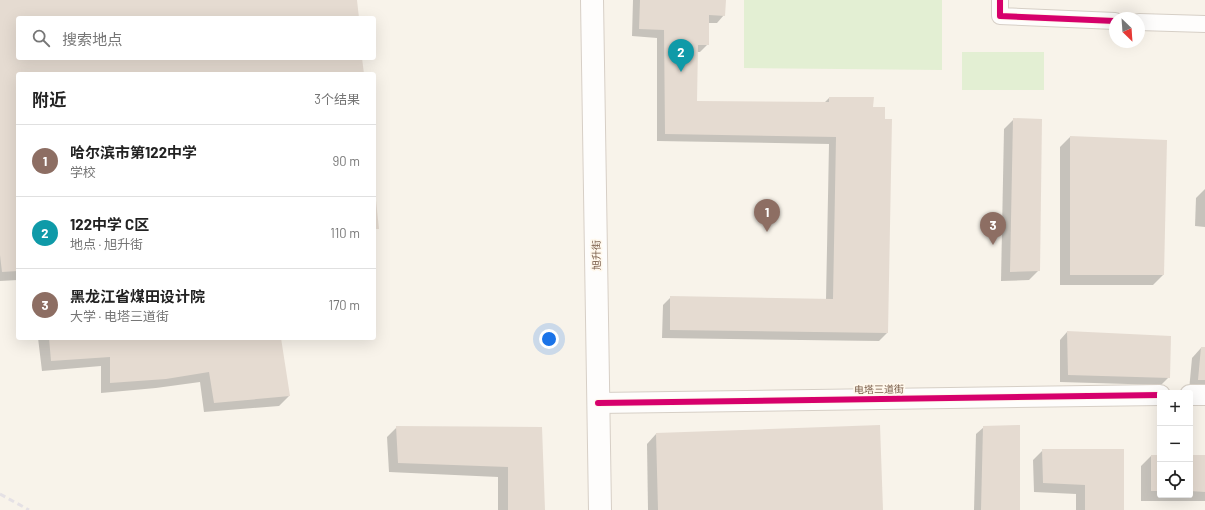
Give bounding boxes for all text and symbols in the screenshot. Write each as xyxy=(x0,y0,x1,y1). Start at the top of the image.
north arrow xyxy=(1109,12,1145,48)
search box xyxy=(16,16,376,60)
icon: search xyxy=(30,27,52,49)
text: 搜索地点 xyxy=(62,30,122,48)
pin: 2 xyxy=(668,39,694,72)
text: 附近 xyxy=(32,89,66,109)
text: 3个结果 xyxy=(314,91,360,107)
text: 哈尔滨市第122中学 xyxy=(70,143,197,161)
text: 1 xyxy=(43,153,47,169)
text: 90 m xyxy=(333,153,360,169)
text: 学校 xyxy=(70,164,96,180)
pin: 1 xyxy=(754,199,780,232)
pin: 3 xyxy=(980,212,1006,245)
text: 122中学 C区 xyxy=(70,215,149,233)
text: 2 xyxy=(41,225,49,241)
text: 110 m xyxy=(330,225,360,241)
text: 地点 · 旭升街 xyxy=(70,236,143,252)
street label: 旭升街 xyxy=(590,240,602,270)
text: 黑龙江省煤田设计院 xyxy=(70,287,205,305)
text: 3 xyxy=(41,297,49,313)
text: 170 m xyxy=(329,297,360,313)
text: 大学 · 电塔三道街 xyxy=(70,308,169,324)
your location xyxy=(539,329,559,349)
street label: 电塔三道街 xyxy=(854,383,904,395)
map controls xyxy=(1157,390,1193,498)
button: + xyxy=(1157,390,1193,426)
button: − xyxy=(1157,426,1193,462)
button: locate xyxy=(1157,462,1193,498)

